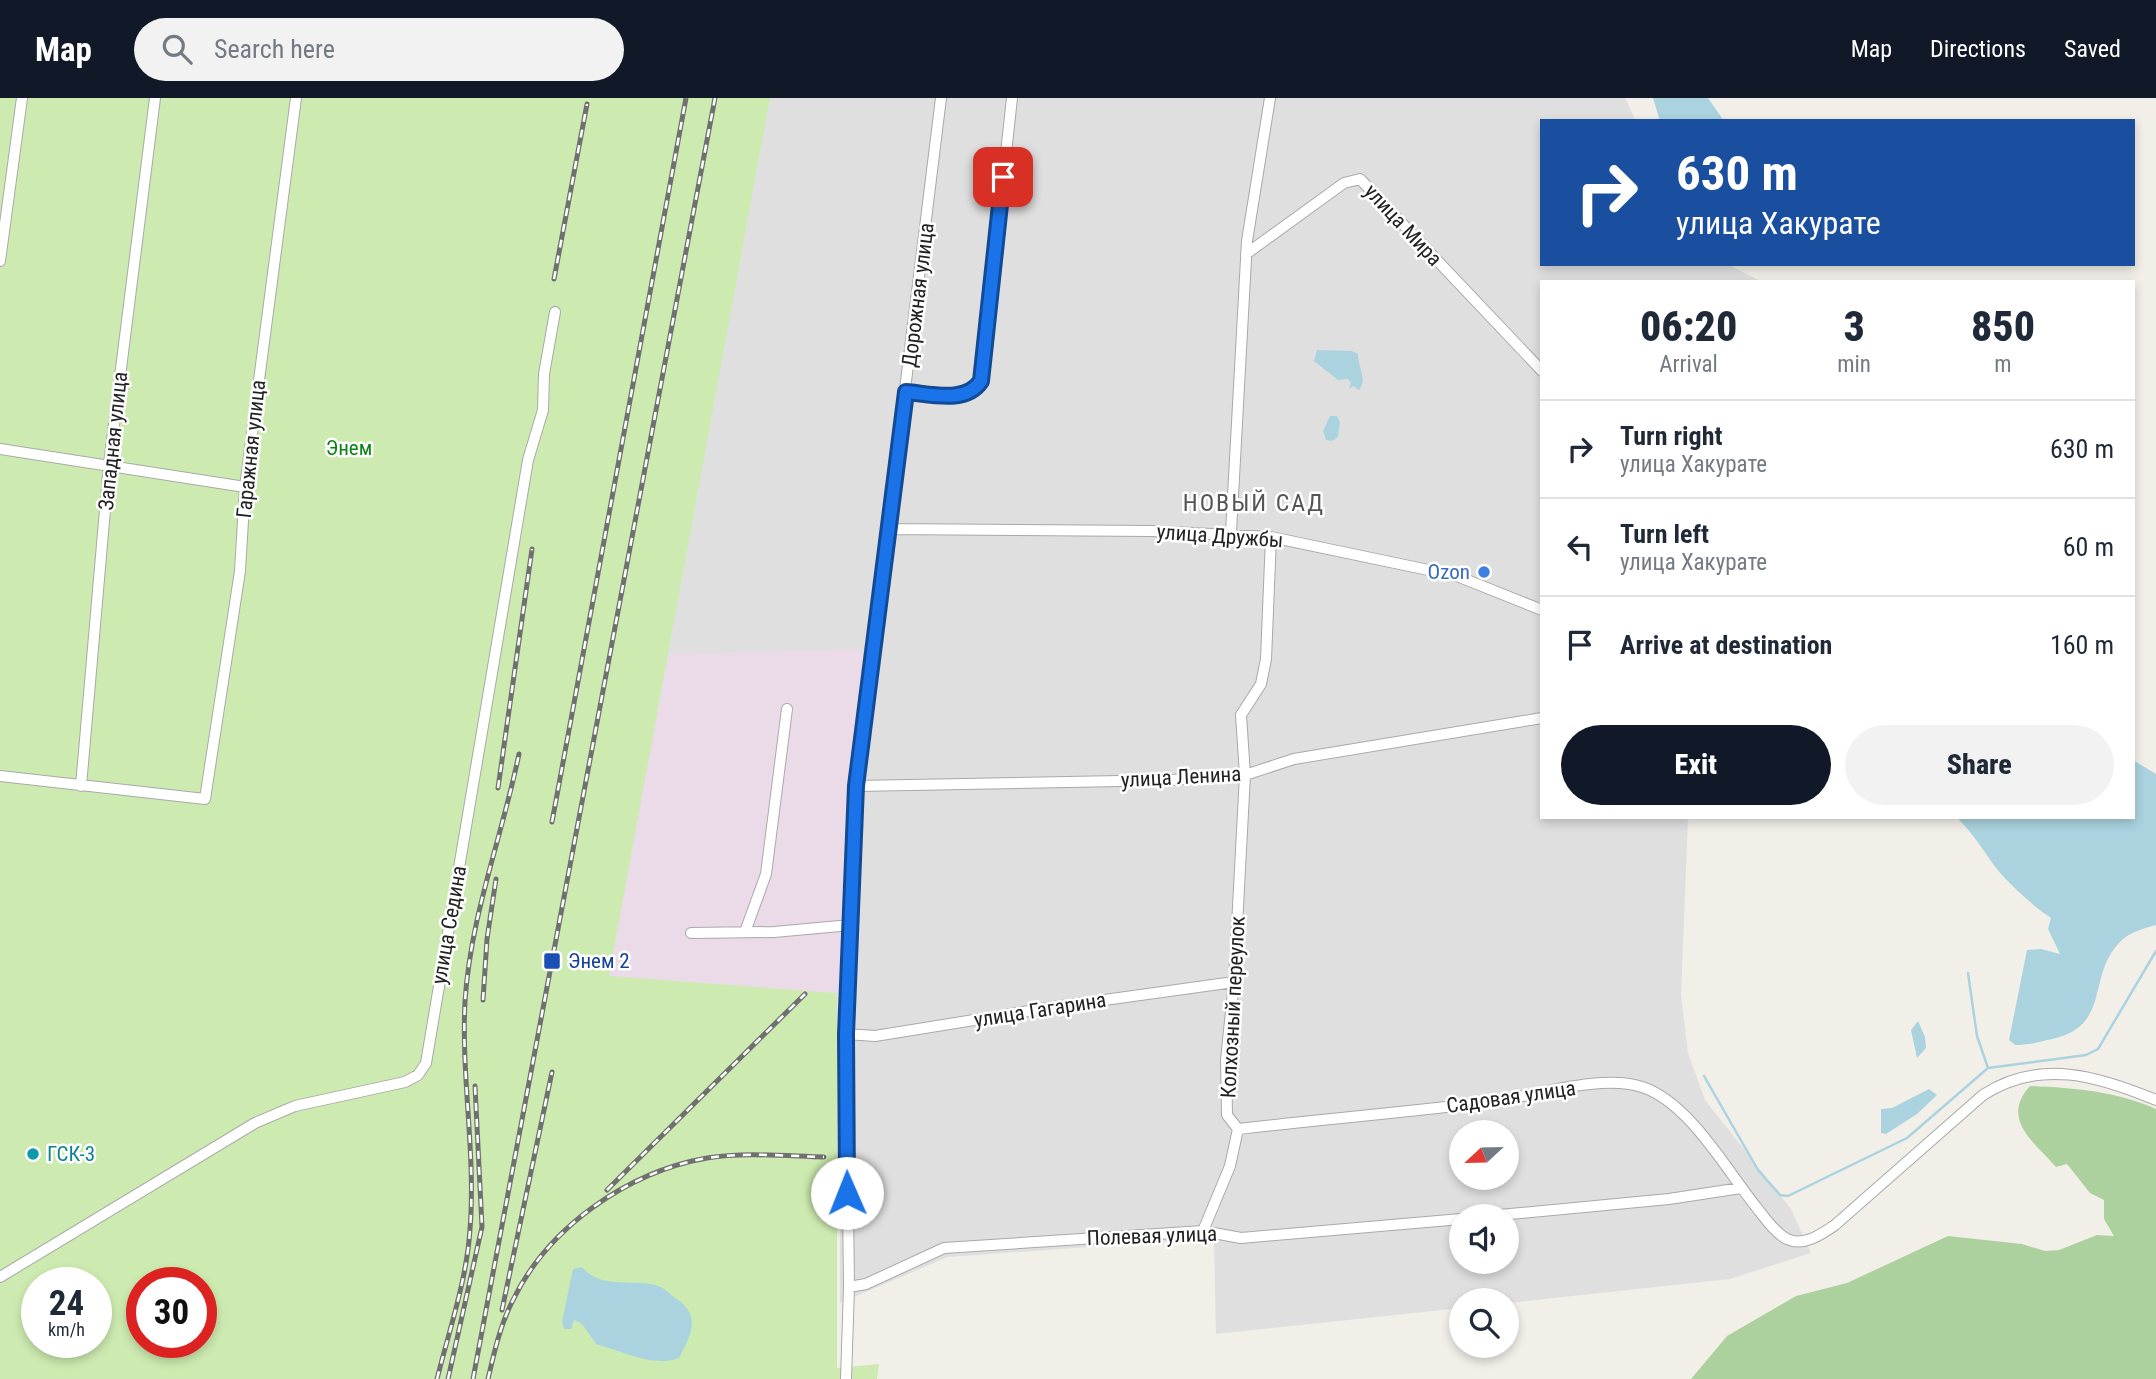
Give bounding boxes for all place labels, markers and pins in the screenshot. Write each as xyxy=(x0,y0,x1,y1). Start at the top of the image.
pin xyxy=(973,147,1033,207)
place label: Ozon xyxy=(1428,560,1470,584)
marker: Ozon xyxy=(1476,564,1492,580)
place label: Энем 2 xyxy=(568,949,630,973)
marker: Энем 2 xyxy=(542,951,562,971)
place label: ГСК-3 xyxy=(47,1142,95,1166)
marker: ГСК-3 xyxy=(25,1146,41,1162)

